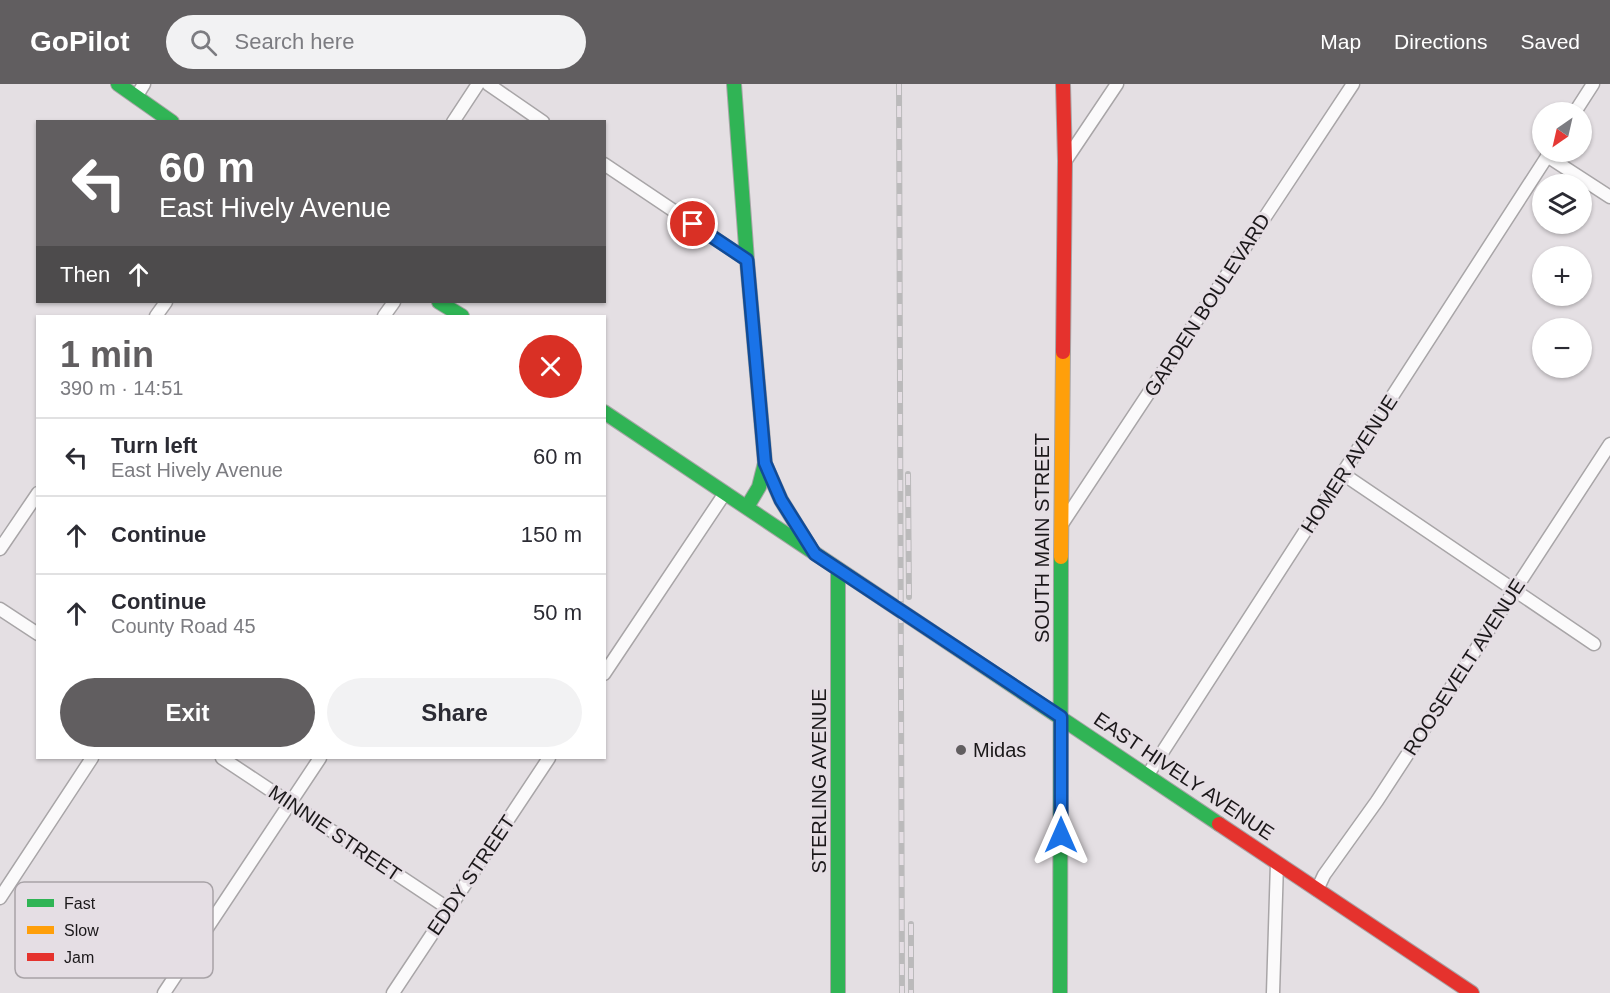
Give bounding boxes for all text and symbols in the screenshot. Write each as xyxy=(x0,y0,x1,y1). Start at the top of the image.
search box xyxy=(166,15,586,69)
text: GoPilot xyxy=(30,26,130,57)
icon: search xyxy=(187,26,220,59)
text: Search here xyxy=(235,29,354,54)
text: Map xyxy=(1320,30,1361,53)
text: Directions xyxy=(1394,30,1487,53)
text: Saved xyxy=(1520,30,1580,53)
north arrow xyxy=(1532,102,1592,162)
map controls xyxy=(1532,102,1592,378)
icon: left xyxy=(60,144,138,222)
text: 60 m xyxy=(159,144,255,191)
button: layers xyxy=(1532,174,1592,234)
text: East Hively Avenue xyxy=(159,193,391,223)
pin xyxy=(667,198,718,249)
icon: arrive xyxy=(676,207,709,240)
street label: GARDEN BOULEVARD xyxy=(1140,210,1274,400)
button: + xyxy=(1532,246,1592,306)
icon: ahead xyxy=(122,258,155,291)
text: Then xyxy=(60,262,110,287)
button: − xyxy=(1532,318,1592,378)
text: 1 min xyxy=(60,334,154,375)
button: close xyxy=(519,335,582,398)
text: 390 m · 14:51 xyxy=(60,377,183,399)
street label: HOMER AVENUE xyxy=(1296,391,1402,537)
text: Turn left xyxy=(111,433,197,458)
street label: SOUTH MAIN STREET xyxy=(1031,433,1053,643)
icon: left xyxy=(60,441,93,474)
text: 60 m xyxy=(533,444,582,469)
text: East Hively Avenue xyxy=(111,459,283,481)
icon: ahead xyxy=(60,519,93,552)
text: Continue xyxy=(111,522,206,547)
text: 150 m xyxy=(521,522,582,547)
street label: ROOSEVELT AVENUE xyxy=(1399,575,1529,759)
text: Continue xyxy=(111,589,206,614)
icon: ahead xyxy=(60,597,93,630)
text: 50 m xyxy=(533,600,582,625)
text: County Road 45 xyxy=(111,615,256,637)
button: Exit xyxy=(60,678,315,747)
button: Share xyxy=(327,678,582,747)
street label: STERLING AVENUE xyxy=(808,688,830,874)
street label: EAST HIVELY AVENUE xyxy=(1090,708,1278,844)
place label: Midas xyxy=(973,739,1026,761)
marker: Midas xyxy=(954,743,968,757)
street label: MINNIE STREET xyxy=(265,781,405,885)
position arrow xyxy=(1029,803,1093,867)
street label: EDDY STREET xyxy=(423,811,519,939)
legend xyxy=(15,882,213,978)
text: Fast xyxy=(64,895,96,912)
text: Slow xyxy=(64,922,99,939)
text: Jam xyxy=(64,949,94,966)

